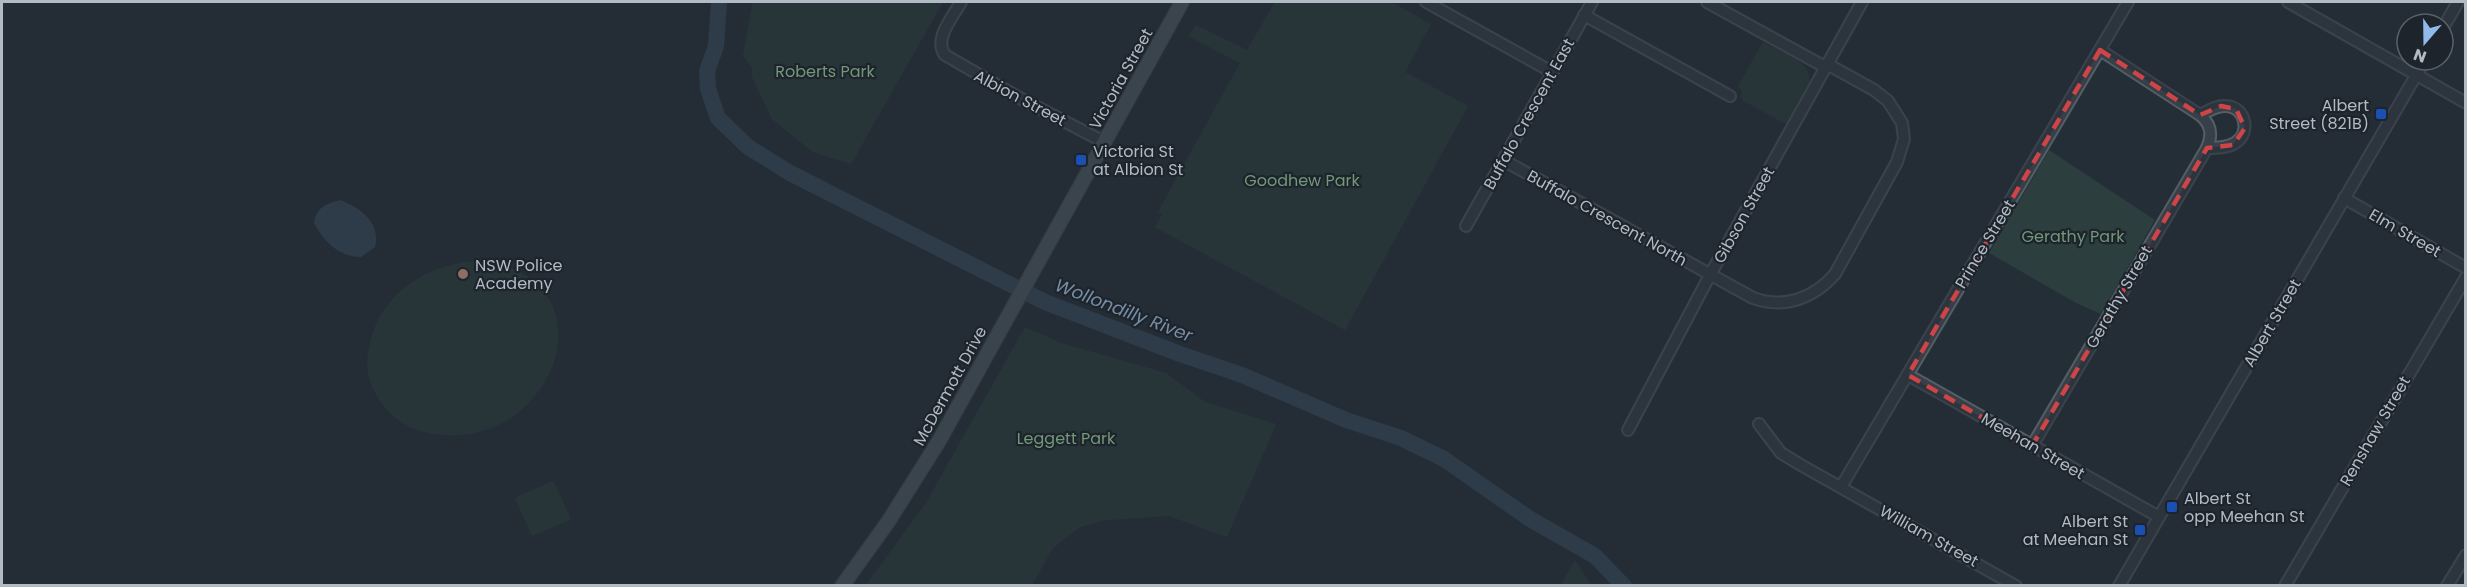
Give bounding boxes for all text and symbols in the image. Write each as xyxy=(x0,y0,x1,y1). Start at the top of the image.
north arrow xyxy=(2395,12,2455,72)
street label: Victoria Street xyxy=(1084,24,1158,134)
street label: Buffalo Crescent East xyxy=(1478,34,1580,194)
text: N xyxy=(2410,43,2430,68)
park label: Roberts Park xyxy=(775,60,875,83)
street label: Albion Street xyxy=(970,64,1070,132)
place label: Albert Street (821B) xyxy=(2269,94,2369,135)
marker: Albert Street (821B) xyxy=(2374,107,2388,121)
place label: Victoria St at Albion St xyxy=(1093,140,1184,181)
marker: Victoria St at Albion St xyxy=(1074,153,1088,167)
street label: Gibson Street xyxy=(1708,162,1780,267)
street label: Buffalo Crescent North xyxy=(1523,164,1691,272)
park label: Goodhew Park xyxy=(1244,169,1361,192)
street label: Prince Street xyxy=(1949,195,2021,293)
street label: Elm Street xyxy=(2365,203,2445,263)
park label: Gerathy Park xyxy=(2022,225,2125,248)
street label: Gerathy Street xyxy=(2080,241,2158,353)
place label: NSW Police Academy xyxy=(475,254,563,295)
marker: NSW Police Academy xyxy=(456,267,470,281)
water label: Wollondilly River xyxy=(1052,272,1197,348)
street label: Albert Street xyxy=(2237,275,2307,371)
street label: McDermott Drive xyxy=(908,322,992,450)
street label: Renshaw Street xyxy=(2334,372,2416,490)
street label: Meehan Street xyxy=(1977,407,2089,485)
park label: Leggett Park xyxy=(1017,427,1116,450)
place label: Albert St opp Meehan St xyxy=(2184,487,2305,528)
street label: William Street xyxy=(1875,499,1983,573)
marker: Albert St opp Meehan St xyxy=(2165,500,2179,514)
place label: Albert St at Meehan St xyxy=(2023,510,2128,551)
marker: Albert St at Meehan St xyxy=(2133,523,2147,537)

